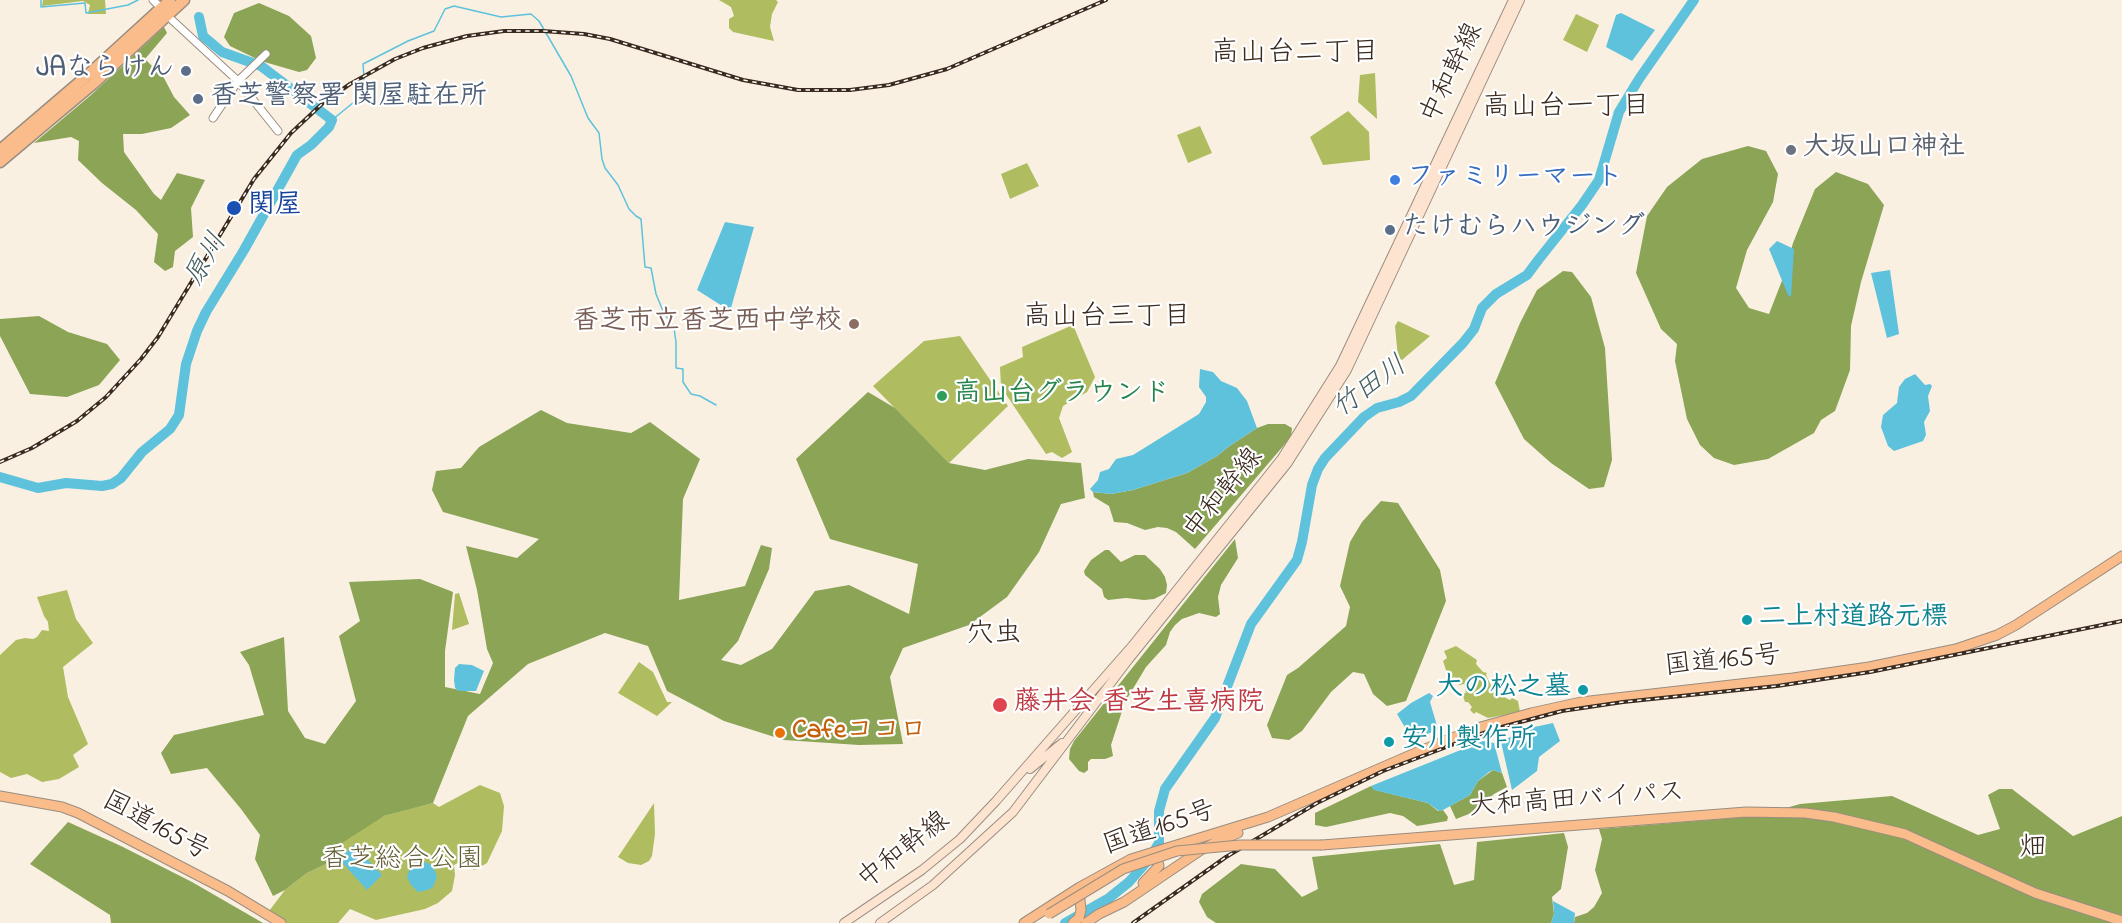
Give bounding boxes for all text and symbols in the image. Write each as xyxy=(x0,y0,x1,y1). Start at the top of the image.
street label: 中和幹線 xyxy=(1416,18,1492,130)
district label: 高山台二丁目 xyxy=(1211,38,1379,72)
place label: JAならけん xyxy=(36,55,174,87)
marker: JAならけん xyxy=(179,64,193,78)
place label: 香芝警察署 関屋駐在所 xyxy=(210,83,487,115)
marker: 香芝警察署 関屋駐在所 xyxy=(191,92,205,106)
district label: 高山台一丁目 xyxy=(1482,92,1650,126)
place label: 大坂山口神社 xyxy=(1803,134,1965,166)
marker: 大坂山口神社 xyxy=(1784,143,1798,157)
place label: ファミリーマート xyxy=(1407,164,1623,196)
marker: ファミリーマート xyxy=(1388,173,1402,187)
place label: 関屋 xyxy=(248,192,302,224)
marker: 関屋 xyxy=(225,199,243,217)
place label: たけむらハウジング xyxy=(1402,214,1645,246)
marker: たけむらハウジング xyxy=(1383,223,1397,237)
water label: 原川 xyxy=(179,228,237,294)
district label: 高山台三丁目 xyxy=(1023,302,1191,336)
place label: 香芝市立香芝西中学校 xyxy=(572,308,842,340)
marker: 香芝市立香芝西中学校 xyxy=(847,317,861,331)
water label: 竹田川 xyxy=(1327,351,1415,427)
place label: 高山台グラウンド xyxy=(954,380,1170,412)
marker: 高山台グラウンド xyxy=(935,389,949,403)
street label: 中和幹線 xyxy=(1178,443,1272,547)
place label: 二上村道路元標 xyxy=(1759,604,1948,636)
marker: 二上村道路元標 xyxy=(1740,613,1754,627)
district label: 穴虫 xyxy=(966,619,1022,653)
street label: 国道165号 xyxy=(1663,641,1783,685)
place label: 大の松之墓 xyxy=(1436,674,1571,706)
marker: 大の松之墓 xyxy=(1576,683,1590,697)
place label: 藤井会 香芝生喜病院 xyxy=(1014,689,1264,721)
marker: 藤井会 香芝生喜病院 xyxy=(991,696,1009,714)
place label: Cafeココロ xyxy=(792,717,927,749)
marker: Cafeココロ xyxy=(773,726,787,740)
place label: 安川製作所 xyxy=(1401,726,1536,758)
marker: 安川製作所 xyxy=(1382,735,1396,749)
street label: 大和高田バイパス xyxy=(1468,778,1686,826)
street label: 国道165号 xyxy=(96,786,214,870)
street label: 国道165号 xyxy=(1099,796,1221,864)
street label: 中和幹線 xyxy=(852,806,958,898)
district label: 畑 xyxy=(2019,833,2047,867)
park label: 香芝総合公園 xyxy=(321,846,483,878)

